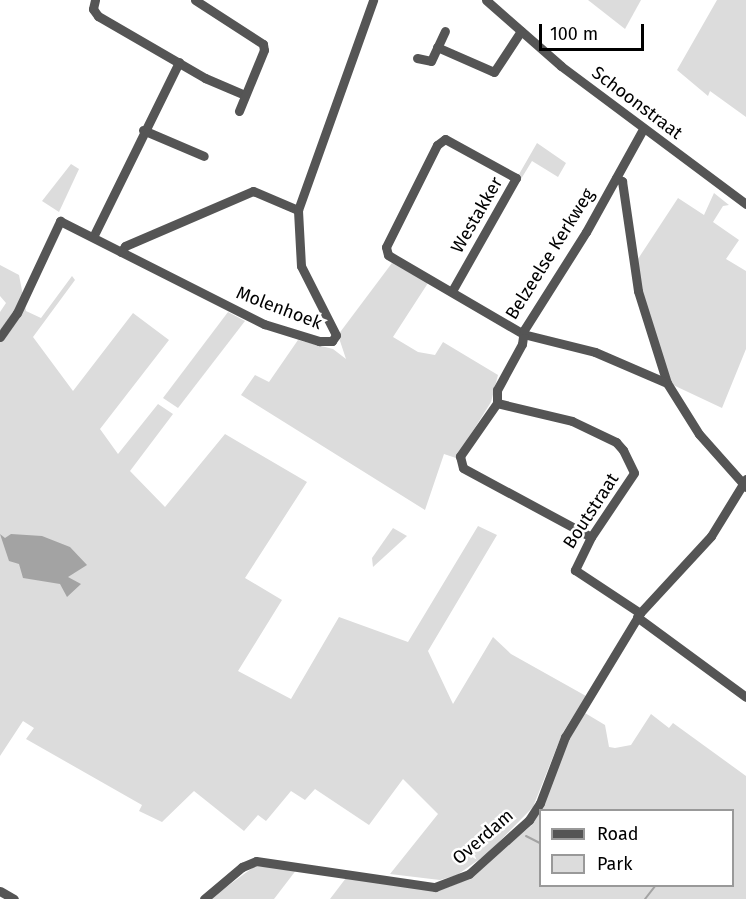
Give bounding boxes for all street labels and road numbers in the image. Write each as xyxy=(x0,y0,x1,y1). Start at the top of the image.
street label: Schoonstraat xyxy=(587,62,687,144)
street label: Westakker xyxy=(447,173,507,257)
street label: Belzeelse Kerkweg xyxy=(501,185,599,323)
street label: Molenhoek xyxy=(233,282,325,334)
street label: Boutstraat xyxy=(559,469,623,553)
street label: Overdam xyxy=(448,805,518,869)

